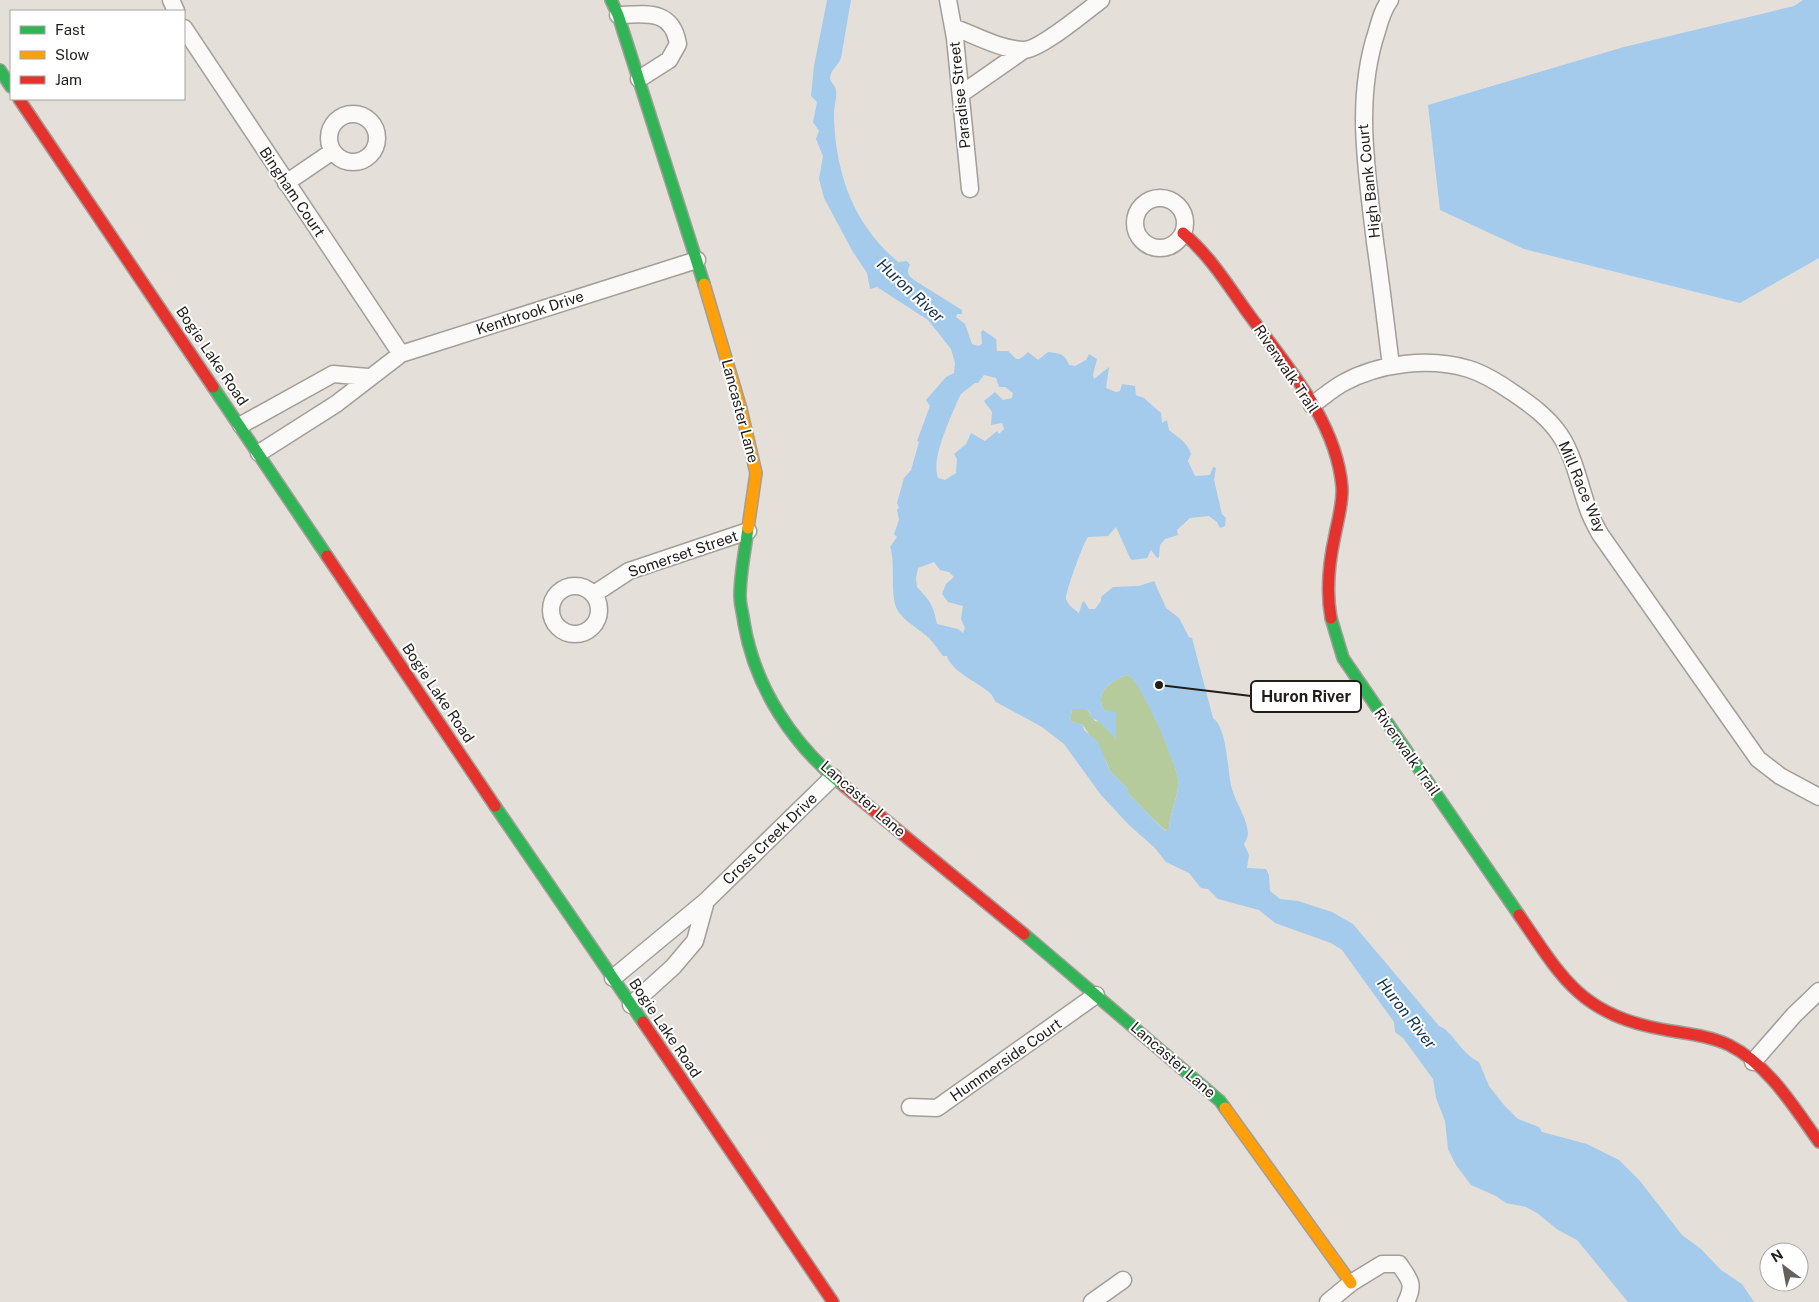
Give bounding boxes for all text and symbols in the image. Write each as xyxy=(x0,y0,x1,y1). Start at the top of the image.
legend xyxy=(10,10,185,100)
text: Fast xyxy=(55,21,85,38)
street label: Paradise Street xyxy=(945,40,974,150)
text: Slow xyxy=(55,46,90,63)
text: Jam xyxy=(55,71,82,88)
street label: High Bank Court xyxy=(1354,123,1383,239)
street label: Bingham Court xyxy=(256,144,329,240)
water label: Huron River xyxy=(873,254,949,327)
street label: Kentbrook Drive xyxy=(474,287,586,338)
street label: Bogie Lake Road xyxy=(173,303,252,409)
street label: Riverwalk Trail xyxy=(1251,321,1322,416)
street label: Lancaster Lane xyxy=(718,357,762,465)
street label: Mill Race Way xyxy=(1556,439,1609,535)
street label: Somerset Street xyxy=(626,527,740,580)
street label: Bogie Lake Road xyxy=(399,640,478,746)
callout: Huron River xyxy=(1251,681,1361,712)
text: Huron River xyxy=(1261,687,1351,706)
street label: Riverwalk Trail xyxy=(1371,705,1444,799)
street label: Lancaster Lane xyxy=(818,757,909,840)
street label: Cross Creek Drive xyxy=(719,789,820,888)
water label: Huron River xyxy=(1373,974,1441,1053)
street label: Bogie Lake Road xyxy=(626,975,705,1081)
street label: Hummerside Court xyxy=(947,1015,1065,1104)
street label: Lancaster Lane xyxy=(1128,1018,1219,1101)
north arrow xyxy=(1759,1242,1809,1292)
text: N xyxy=(1768,1246,1786,1266)

